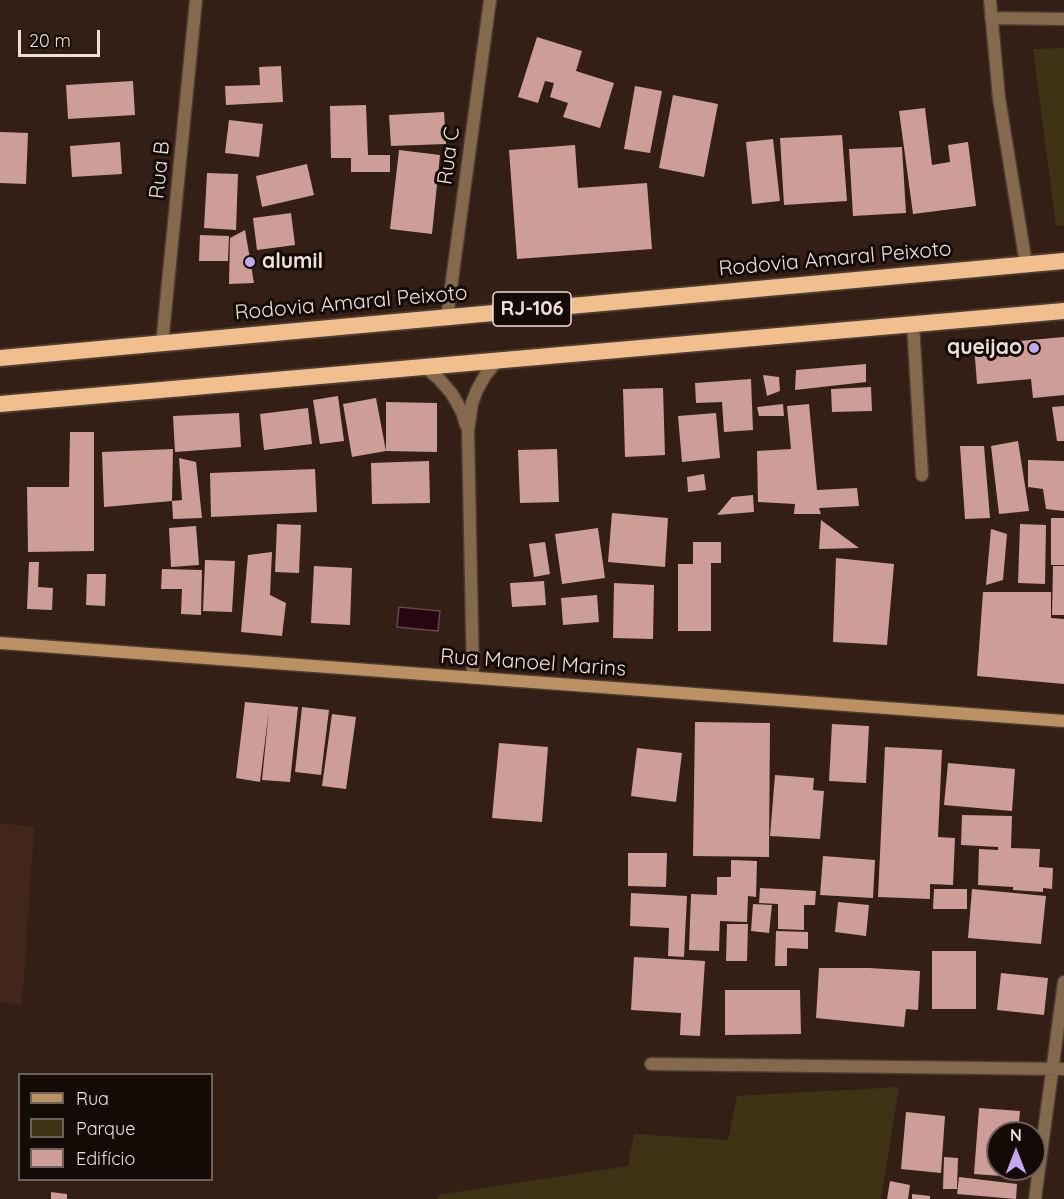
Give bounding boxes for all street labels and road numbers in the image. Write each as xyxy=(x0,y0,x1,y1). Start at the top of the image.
street label: Rua C xyxy=(432,126,466,186)
street label: Rua B xyxy=(144,140,176,200)
street label: Rodovia Amaral Peixoto xyxy=(718,236,952,282)
street label: Rodovia Amaral Peixoto xyxy=(234,280,468,326)
road number: RJ-106 xyxy=(493,292,571,326)
street label: Rua Manoel Marins xyxy=(439,644,627,682)

